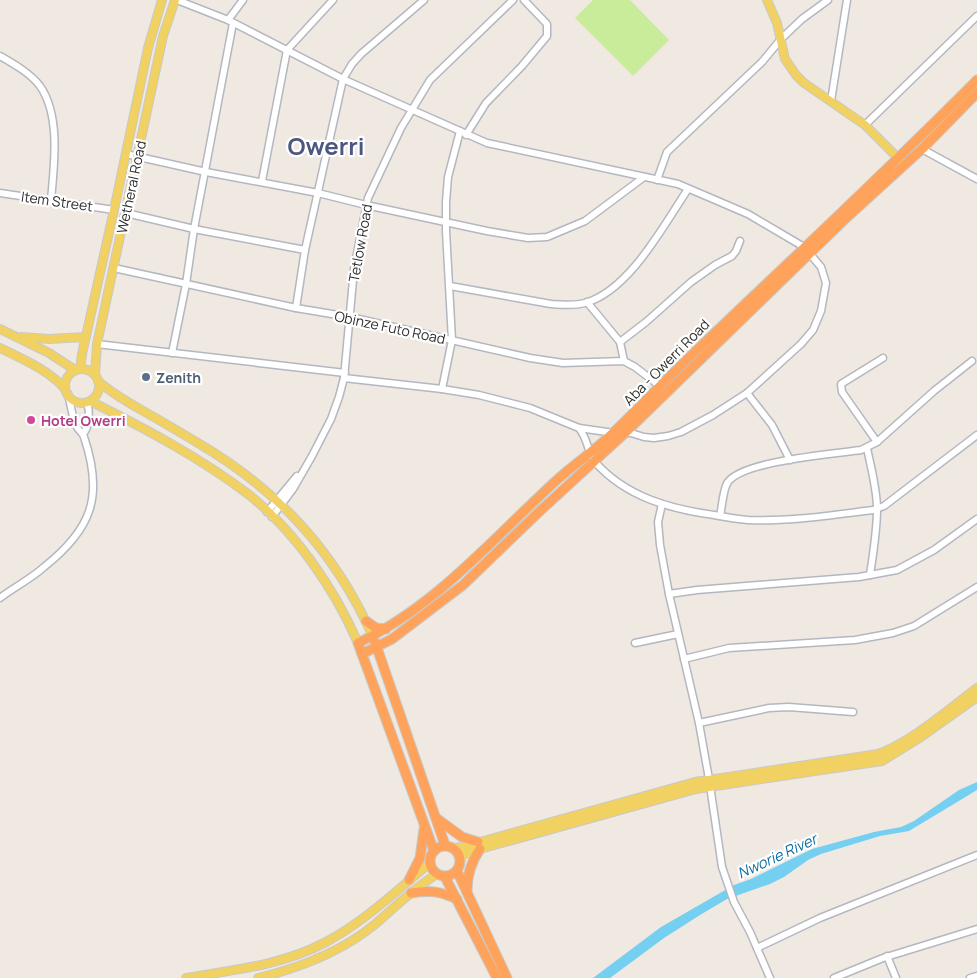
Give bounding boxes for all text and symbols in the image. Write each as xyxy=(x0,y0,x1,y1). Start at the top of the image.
district label: Owerri xyxy=(287,129,365,162)
street label: Wetheral Road xyxy=(112,139,150,235)
street label: Item Street xyxy=(20,187,95,215)
street label: Tetlow Road xyxy=(344,202,376,284)
street label: Obinze Futo Road xyxy=(333,306,447,348)
street label: Aba - Owerri Road xyxy=(619,315,713,409)
place label: Zenith xyxy=(156,368,201,387)
marker: Zenith xyxy=(140,371,152,383)
place label: Hotel Owerri xyxy=(41,411,126,430)
marker: Hotel Owerri xyxy=(25,414,37,426)
water label: Nworie River xyxy=(734,827,823,884)

